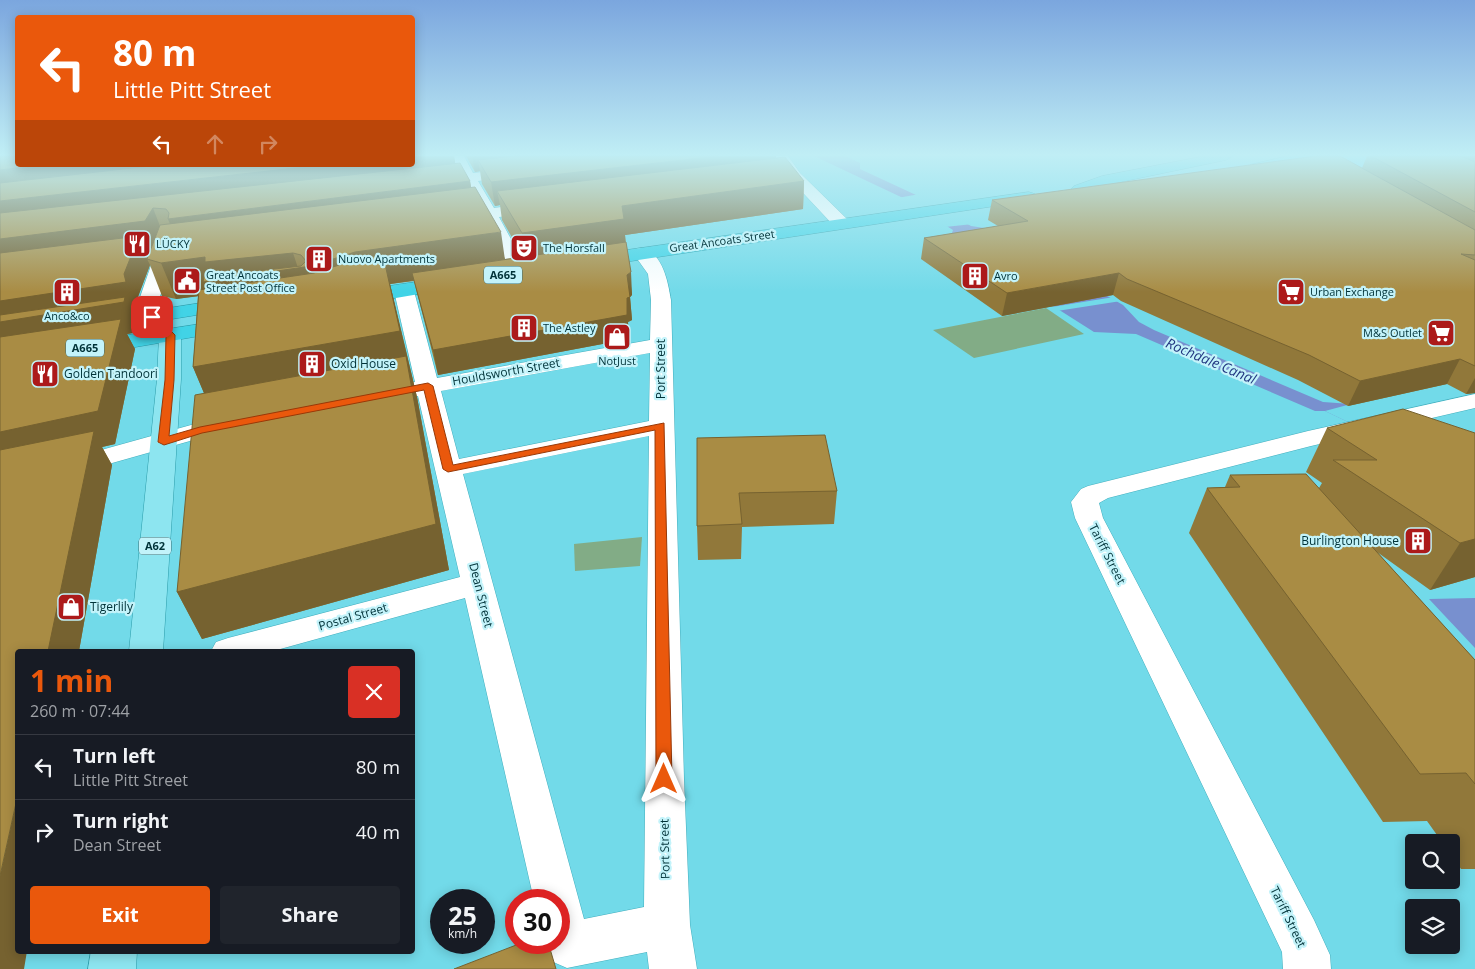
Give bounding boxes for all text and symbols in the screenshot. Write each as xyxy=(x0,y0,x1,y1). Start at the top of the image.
text: 80 m xyxy=(113,29,196,76)
icon: left xyxy=(30,35,95,100)
text: Little Pitt Street xyxy=(113,74,271,104)
icon: left xyxy=(148,130,176,158)
icon: ahead xyxy=(201,130,229,158)
icon: right xyxy=(254,130,282,158)
street label: Great Ancoats Street xyxy=(668,226,776,255)
restaurant icon: LÜCKY xyxy=(122,229,152,259)
theatre icon: The Horsfall xyxy=(509,233,539,263)
place label: LÜCKY xyxy=(156,236,190,251)
place label: The Horsfall xyxy=(543,240,605,255)
building icon: Nuovo Apartments xyxy=(304,244,334,274)
place label: Nuovo Apartments xyxy=(338,251,435,266)
building icon: Avro xyxy=(960,261,990,291)
public building icon: Great Ancoats Street Post Office xyxy=(172,266,202,296)
road number: A665 xyxy=(484,266,522,284)
place label: Great Ancoats Street Post Office xyxy=(206,267,295,295)
place label: Avro xyxy=(994,268,1018,283)
building icon: Anco&co xyxy=(52,277,82,307)
supermarket icon: Urban Exchange xyxy=(1276,277,1306,307)
place label: Urban Exchange xyxy=(1310,284,1394,299)
pin xyxy=(131,296,173,338)
icon: arrive xyxy=(138,303,166,331)
place label: Anco&co xyxy=(44,308,90,323)
building icon: The Astley xyxy=(509,313,539,343)
supermarket icon: M&S Outlet xyxy=(1426,318,1456,348)
place label: The Astley xyxy=(543,320,596,335)
shop icon: NotJust xyxy=(602,322,632,352)
place label: M&S Outlet xyxy=(1363,325,1422,340)
water label: Rochdale Canal xyxy=(1163,333,1260,388)
road number: A665 xyxy=(66,339,104,356)
street label: Port Street xyxy=(652,339,669,399)
building icon: Oxid House xyxy=(297,349,327,379)
place label: NotJust xyxy=(598,353,636,368)
street label: Houldsworth Street xyxy=(451,354,561,389)
place label: Oxid House xyxy=(331,355,396,372)
restaurant icon: Golden Tandoori xyxy=(30,359,60,389)
place label: Golden Tandoori xyxy=(64,365,158,382)
street label: Tariff Street xyxy=(1085,521,1130,587)
building icon: Burlington House xyxy=(1403,526,1433,556)
place label: Burlington House xyxy=(1301,532,1399,549)
road number: A62 xyxy=(139,538,171,554)
street label: Dean Street xyxy=(465,561,498,629)
shop icon: Tigerlily xyxy=(56,592,86,622)
place label: Tigerlily xyxy=(90,598,134,615)
street label: Postal Street xyxy=(317,599,389,634)
text: 1 min xyxy=(30,660,113,701)
button: close xyxy=(348,666,400,718)
text: 260 m · 07:44 xyxy=(30,700,130,722)
text: Turn left xyxy=(73,743,155,769)
position arrow xyxy=(637,752,689,804)
icon: left xyxy=(30,753,58,781)
text: 80 m xyxy=(356,754,400,780)
text: Little Pitt Street xyxy=(73,769,188,791)
text: Turn right xyxy=(73,808,168,834)
icon: right xyxy=(30,818,58,846)
text: 40 m xyxy=(356,819,400,845)
street label: Port Street xyxy=(655,819,674,879)
text: Dean Street xyxy=(73,834,161,856)
map controls xyxy=(1405,834,1460,954)
button: search xyxy=(1405,834,1460,889)
street label: Tariff Street xyxy=(1266,883,1311,950)
button: Exit xyxy=(30,886,210,944)
button: Share xyxy=(220,886,400,944)
speed limit sign: 30 xyxy=(505,889,570,954)
text: 25 xyxy=(448,898,477,932)
button: layers xyxy=(1405,899,1460,954)
text: km/h xyxy=(448,925,477,942)

